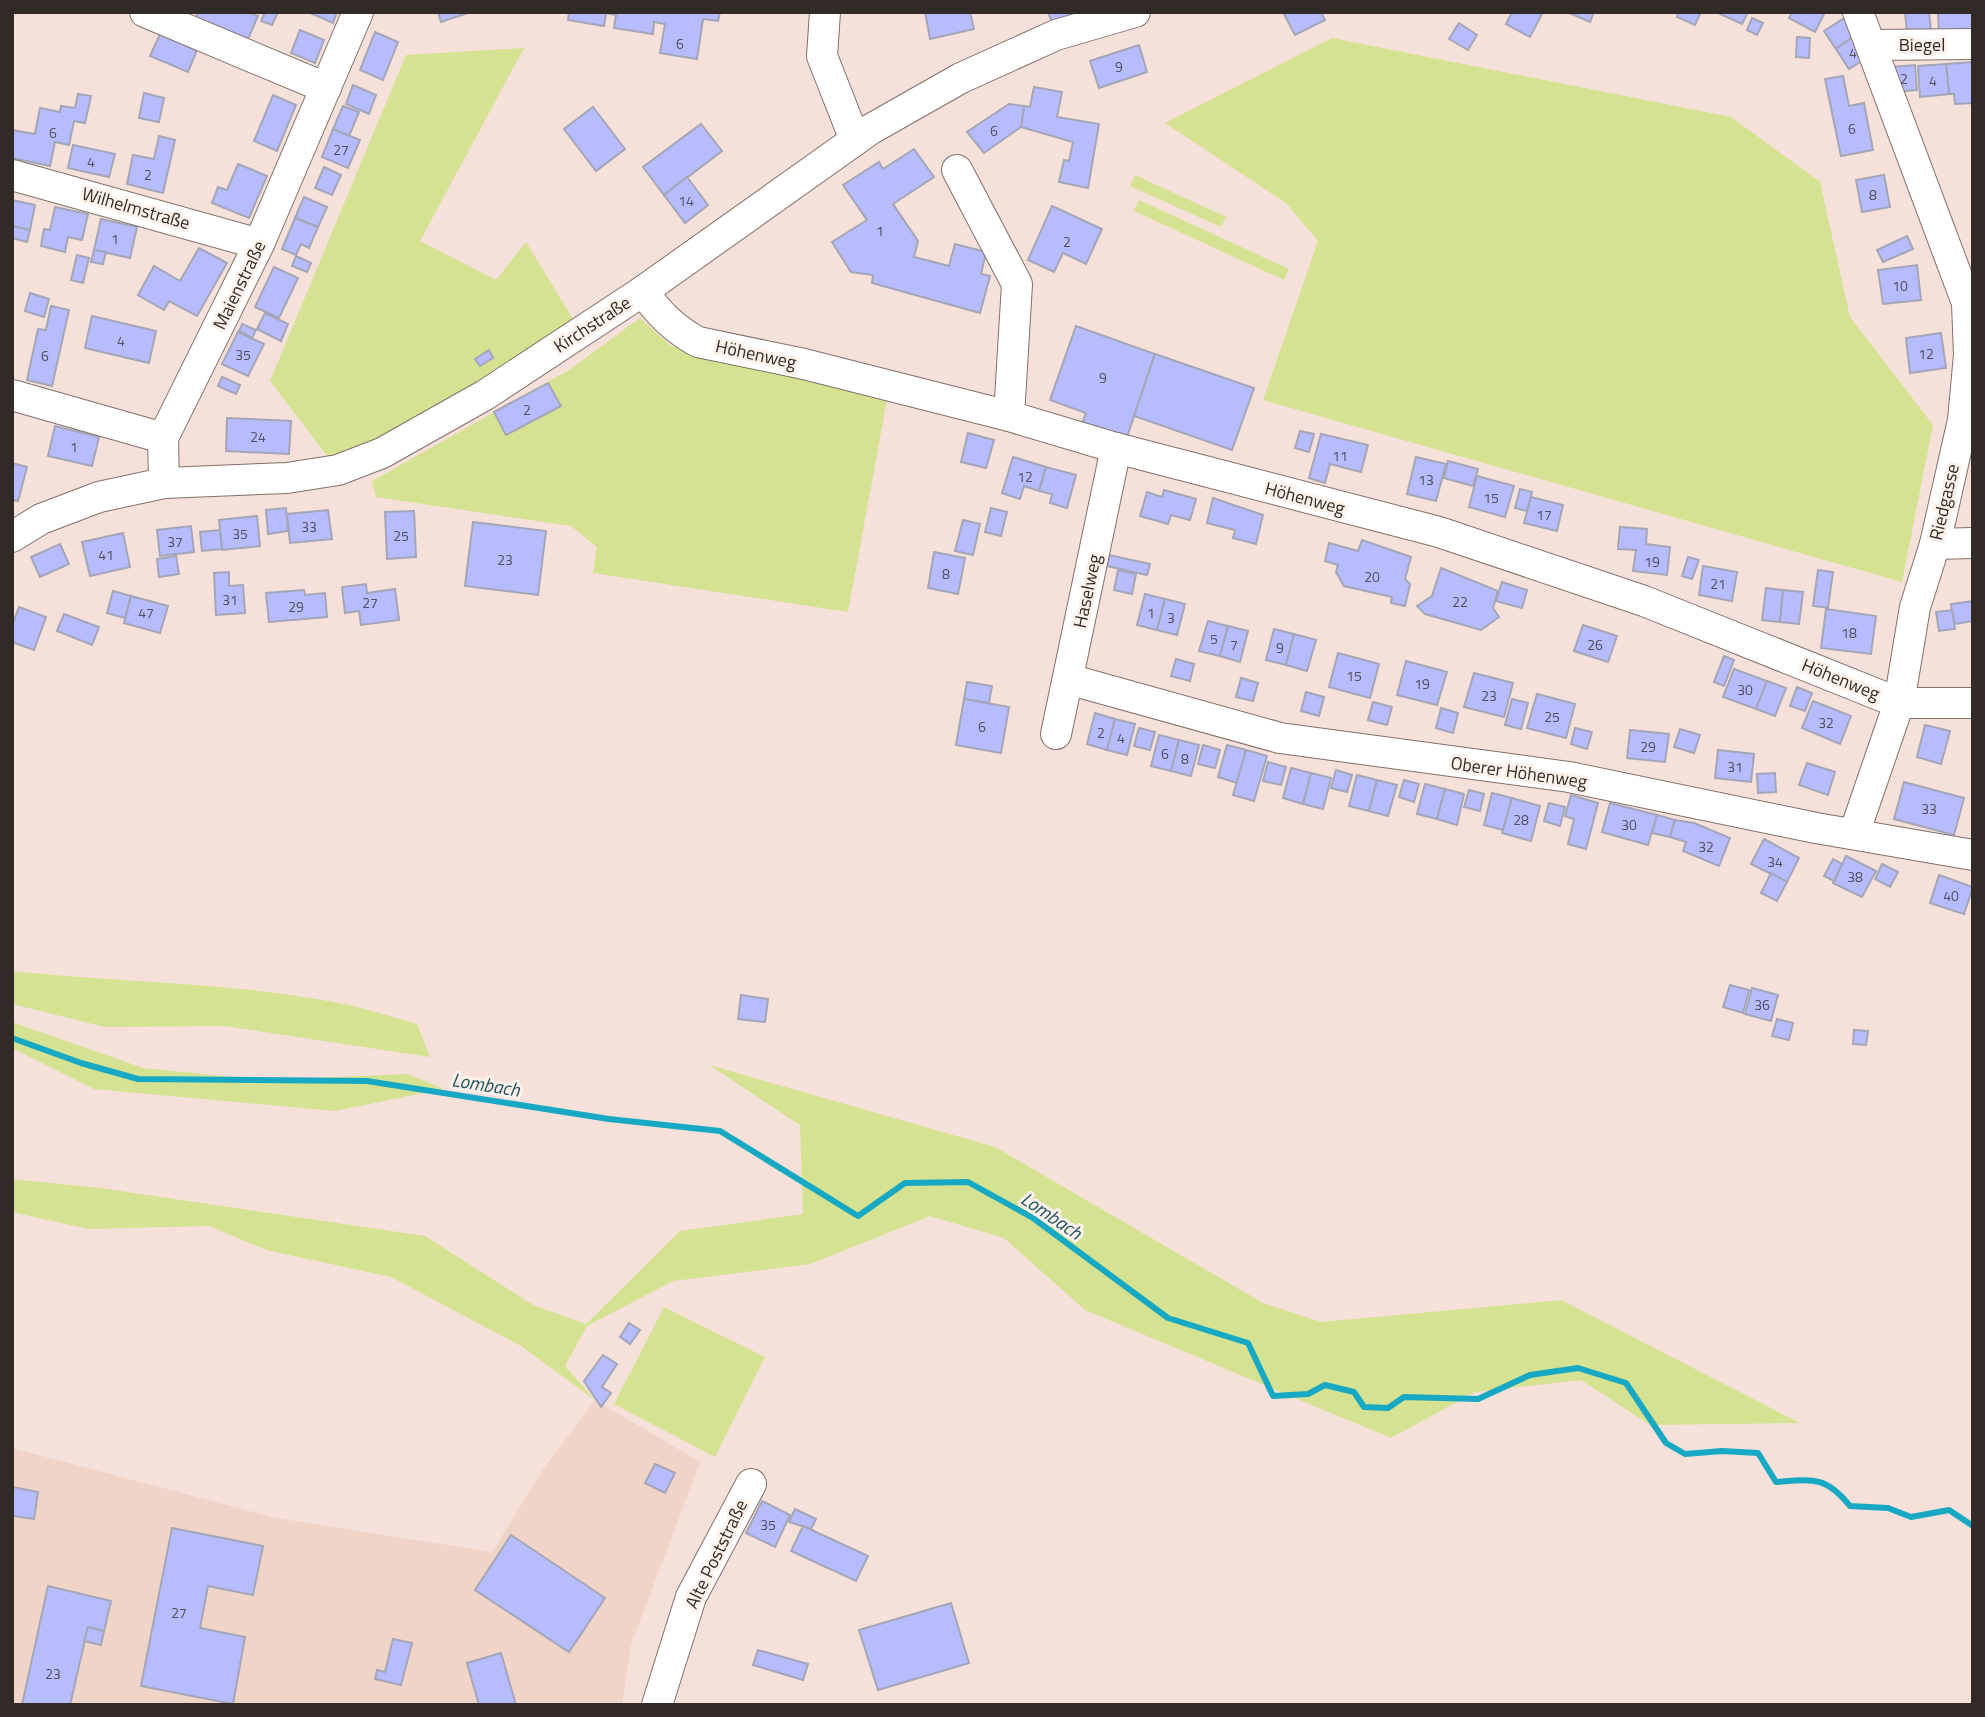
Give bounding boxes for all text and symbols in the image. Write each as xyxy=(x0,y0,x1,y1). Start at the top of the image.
street label: Biegel xyxy=(1899,31,1945,58)
house number: 6 xyxy=(676,33,684,54)
house number: 4 xyxy=(1849,42,1857,63)
house number: 9 xyxy=(1115,56,1123,77)
house number: 2 xyxy=(1900,68,1908,89)
house number: 4 xyxy=(1929,70,1937,91)
house number: 6 xyxy=(1848,118,1856,139)
house number: 6 xyxy=(990,120,998,141)
house number: 6 xyxy=(49,122,57,143)
house number: 27 xyxy=(333,139,349,160)
house number: 4 xyxy=(87,151,95,172)
house number: 2 xyxy=(144,164,152,185)
street label: Wilhelmstraße xyxy=(79,180,193,236)
house number: 8 xyxy=(1869,184,1877,205)
house number: 14 xyxy=(678,190,694,211)
house number: 1 xyxy=(876,220,884,241)
house number: 1 xyxy=(111,228,119,249)
house number: 2 xyxy=(1063,231,1071,252)
street label: Maienstraße xyxy=(206,236,272,334)
house number: 10 xyxy=(1892,275,1908,296)
street label: Kirchstraße xyxy=(548,289,636,359)
house number: 4 xyxy=(117,330,125,351)
street label: Höhenweg xyxy=(713,332,799,376)
house number: 12 xyxy=(1918,343,1934,364)
house number: 35 xyxy=(235,344,251,365)
house number: 6 xyxy=(41,345,49,366)
house number: 9 xyxy=(1099,367,1107,388)
house number: 2 xyxy=(523,399,531,420)
house number: 24 xyxy=(250,426,266,447)
house number: 1 xyxy=(70,436,78,457)
house number: 11 xyxy=(1332,445,1348,466)
street label: Riedgasse xyxy=(1922,461,1966,543)
house number: 12 xyxy=(1017,466,1033,487)
house number: 13 xyxy=(1418,469,1434,490)
street label: Höhenweg xyxy=(1262,474,1348,522)
house number: 15 xyxy=(1483,487,1499,508)
house number: 17 xyxy=(1536,504,1552,525)
house number: 33 xyxy=(301,516,317,537)
house number: 35 xyxy=(232,523,248,544)
house number: 25 xyxy=(393,525,409,546)
house number: 37 xyxy=(167,531,183,552)
house number: 41 xyxy=(98,544,114,565)
house number: 23 xyxy=(497,549,513,570)
house number: 19 xyxy=(1644,551,1660,572)
street label: Haselweg xyxy=(1066,552,1108,630)
house number: 8 xyxy=(942,563,950,584)
house number: 20 xyxy=(1364,566,1380,587)
house number: 21 xyxy=(1710,573,1726,594)
house number: 31 xyxy=(222,589,238,610)
house number: 22 xyxy=(1452,591,1468,612)
house number: 27 xyxy=(362,592,378,613)
house number: 29 xyxy=(288,596,304,617)
house number: 47 xyxy=(138,602,154,623)
house number: 1 xyxy=(1147,602,1155,623)
house number: 3 xyxy=(1167,607,1175,628)
house number: 18 xyxy=(1841,622,1857,643)
house number: 5 xyxy=(1210,628,1218,649)
house number: 7 xyxy=(1230,634,1238,655)
house number: 26 xyxy=(1587,634,1603,655)
house number: 9 xyxy=(1276,637,1284,658)
street label: Höhenweg xyxy=(1798,651,1884,707)
house number: 15 xyxy=(1346,665,1362,686)
house number: 19 xyxy=(1414,673,1430,694)
house number: 30 xyxy=(1737,679,1753,700)
house number: 23 xyxy=(1481,685,1497,706)
house number: 25 xyxy=(1544,706,1560,727)
house number: 32 xyxy=(1818,712,1834,733)
house number: 6 xyxy=(978,716,986,737)
house number: 2 xyxy=(1097,722,1105,743)
house number: 4 xyxy=(1117,727,1125,748)
house number: 29 xyxy=(1640,736,1656,757)
house number: 6 xyxy=(1161,743,1169,764)
house number: 8 xyxy=(1181,748,1189,769)
street label: Oberer Höhenweg xyxy=(1449,749,1589,795)
house number: 31 xyxy=(1727,756,1743,777)
house number: 33 xyxy=(1921,798,1937,819)
house number: 28 xyxy=(1513,809,1529,830)
house number: 30 xyxy=(1621,814,1637,835)
house number: 32 xyxy=(1698,836,1714,857)
house number: 34 xyxy=(1767,851,1783,872)
house number: 38 xyxy=(1847,866,1863,887)
house number: 40 xyxy=(1943,885,1959,906)
house number: 36 xyxy=(1754,994,1770,1015)
water label: Lombach xyxy=(450,1064,522,1104)
water label: Lombach xyxy=(1016,1184,1089,1246)
street label: Alte Poststraße xyxy=(678,1495,754,1613)
house number: 35 xyxy=(760,1514,776,1535)
house number: 27 xyxy=(171,1602,187,1623)
house number: 23 xyxy=(45,1663,61,1684)

